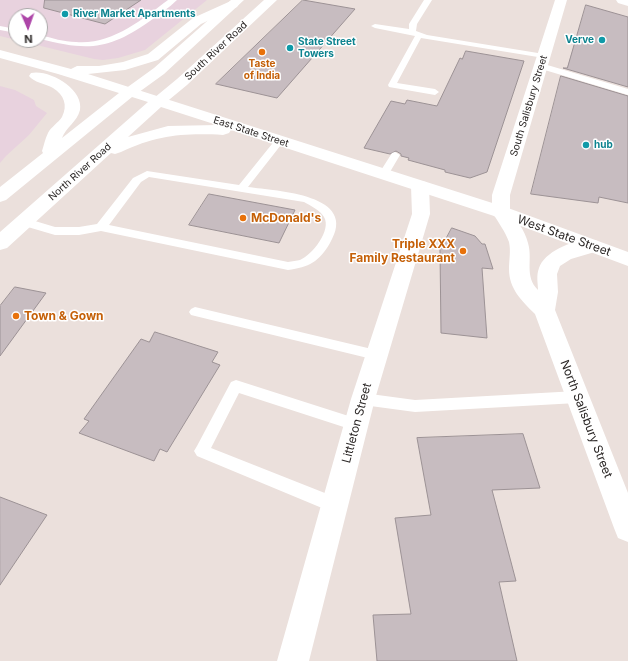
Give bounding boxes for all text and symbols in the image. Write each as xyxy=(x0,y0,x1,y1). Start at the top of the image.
north arrow xyxy=(8,8,48,48)
place label: River Market Apartments xyxy=(73,8,196,20)
marker: River Market Apartments xyxy=(60,9,70,19)
street label: South River Road xyxy=(182,19,250,83)
text: N xyxy=(24,32,33,46)
place label: Verve xyxy=(565,34,594,46)
marker: Verve xyxy=(597,35,607,45)
place label: State Street Towers xyxy=(298,36,356,60)
marker: State Street Towers xyxy=(285,43,295,53)
marker: Taste of India xyxy=(257,47,267,57)
street label: South Salisbury Street xyxy=(508,54,550,158)
place label: Taste of India xyxy=(244,58,280,82)
street label: East State Street xyxy=(212,114,290,150)
place label: hub xyxy=(594,139,613,151)
marker: hub xyxy=(581,140,591,150)
street label: North River Road xyxy=(46,141,114,203)
place label: McDonald's xyxy=(251,211,321,225)
street label: West State Street xyxy=(515,212,613,260)
marker: McDonald's xyxy=(238,213,248,223)
place label: Triple XXX Family Restaurant xyxy=(349,237,455,265)
marker: Triple XXX Family Restaurant xyxy=(458,246,468,256)
place label: Town & Gown xyxy=(24,309,104,323)
marker: Town & Gown xyxy=(11,311,21,321)
street label: North Salisbury Street xyxy=(557,358,615,480)
street label: Littleton Street xyxy=(339,381,375,465)

